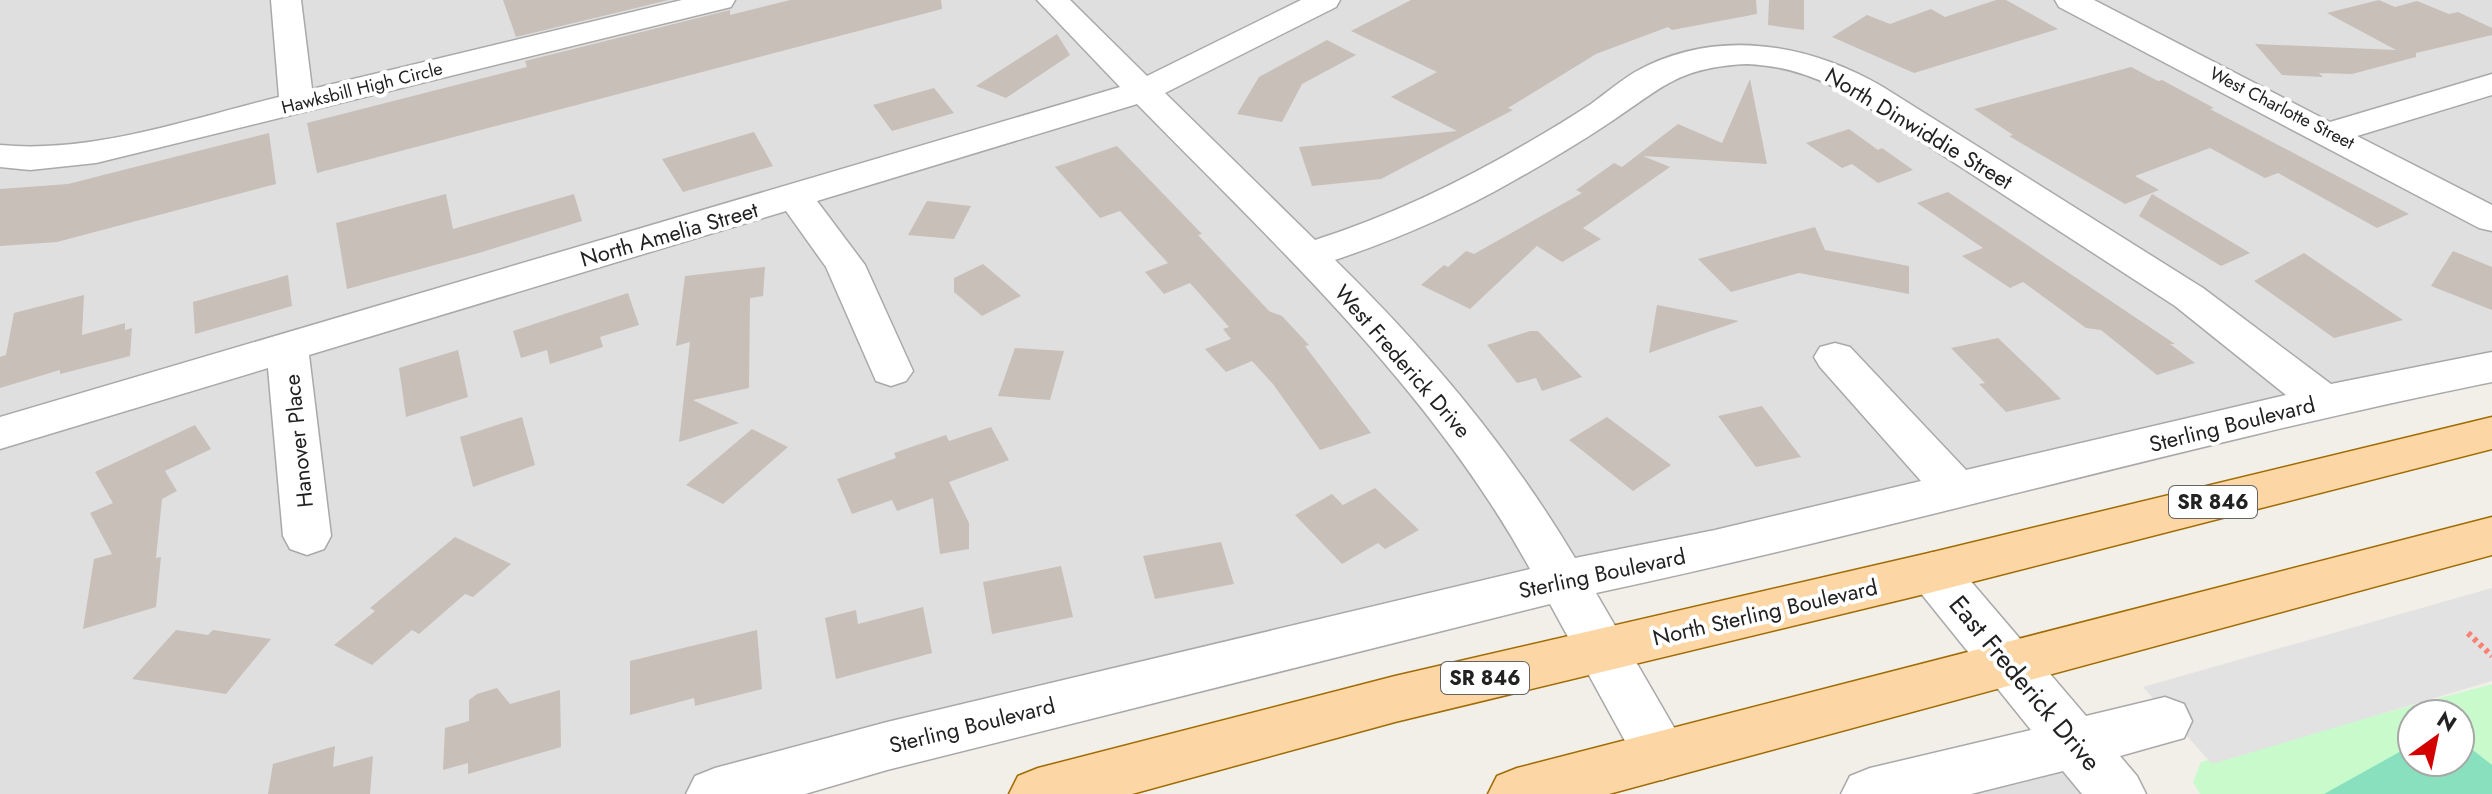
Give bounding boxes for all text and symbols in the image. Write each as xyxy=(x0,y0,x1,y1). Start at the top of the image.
street label: Hawksbill High Circle xyxy=(279,55,445,121)
street label: North Dinwiddie Street xyxy=(1819,59,2020,197)
street label: West Charlotte Street xyxy=(2205,60,2360,156)
street label: North Amelia Street xyxy=(576,193,762,275)
street label: West Frederick Drive xyxy=(1327,277,1479,445)
street label: Hanover Place xyxy=(275,373,321,509)
street label: Sterling Boulevard xyxy=(2146,388,2318,460)
road number: SR 846 xyxy=(2169,486,2257,518)
street label: Sterling Boulevard xyxy=(1516,540,1688,606)
street label: North Sterling Boulevard xyxy=(1649,571,1881,653)
street label: East Frederick Drive xyxy=(1940,587,2110,779)
road number: SR 846 xyxy=(1441,662,1529,694)
street label: Sterling Boulevard xyxy=(886,689,1058,761)
north arrow xyxy=(2396,698,2476,778)
text: N xyxy=(2431,703,2463,739)

